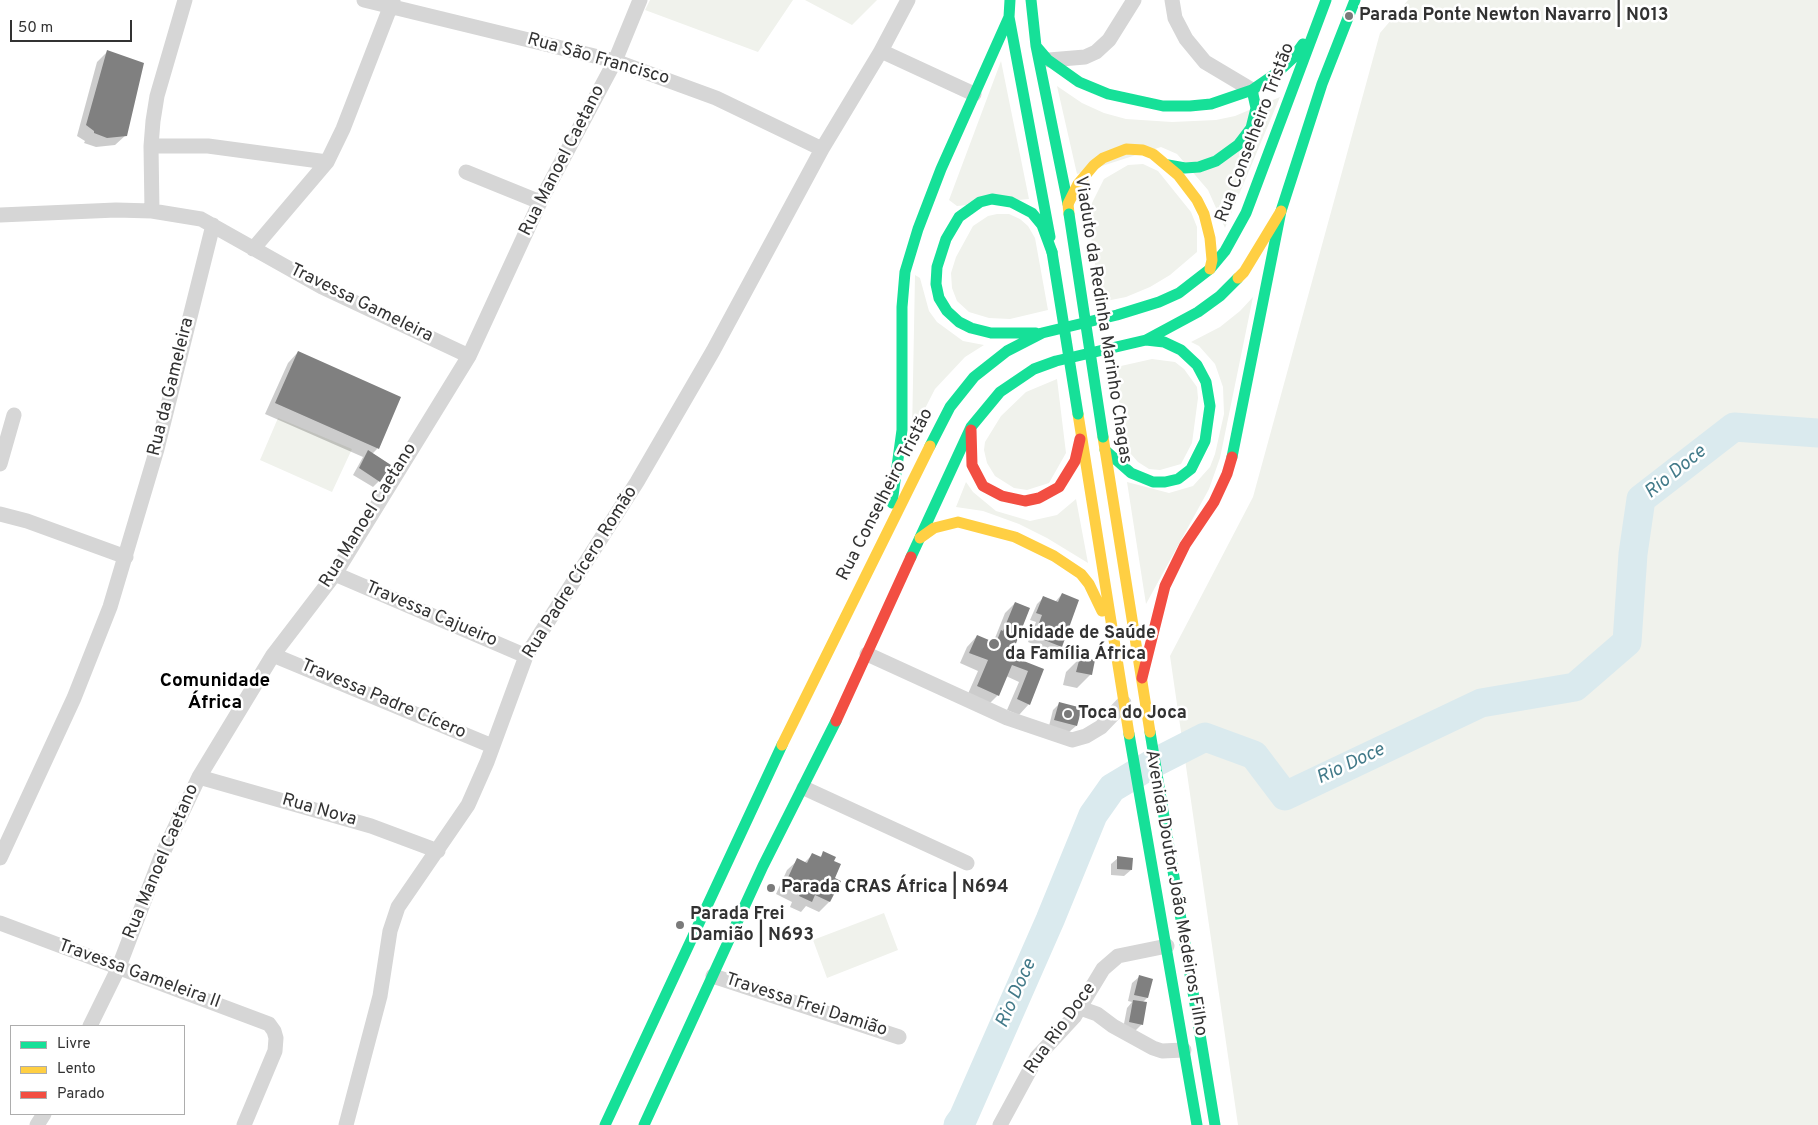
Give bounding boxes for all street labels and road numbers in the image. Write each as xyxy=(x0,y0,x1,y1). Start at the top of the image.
street label: Rua São Francisco xyxy=(525,29,671,91)
street label: Rua Conselheiro Tristão xyxy=(1212,40,1300,226)
street label: Rua Manoel Caetano xyxy=(516,82,610,240)
street label: Viaduto da Redinha Marinho Chagas xyxy=(1069,175,1135,465)
street label: Travessa Gameleira xyxy=(286,260,436,348)
street label: Rua da Gameleira xyxy=(144,316,200,458)
street label: Rua Conselheiro Tristão xyxy=(833,405,939,585)
street label: Rua Manoel Caetano xyxy=(316,440,422,592)
street label: Rua Padre Cícero Romão xyxy=(519,483,643,663)
street label: Travessa Cajueiro xyxy=(362,577,500,653)
street label: Travessa Padre Cícero xyxy=(297,655,469,745)
street label: Avenida Doutor João Medeiros Filho xyxy=(1139,748,1211,1038)
street label: Rua Manoel Caetano xyxy=(120,781,204,943)
street label: Rua Nova xyxy=(279,790,359,832)
street label: Travessa Gameleira II xyxy=(55,936,223,1014)
street label: Travessa Frei Damião xyxy=(722,970,890,1042)
street label: Rua Rio Doce xyxy=(1021,979,1101,1079)

